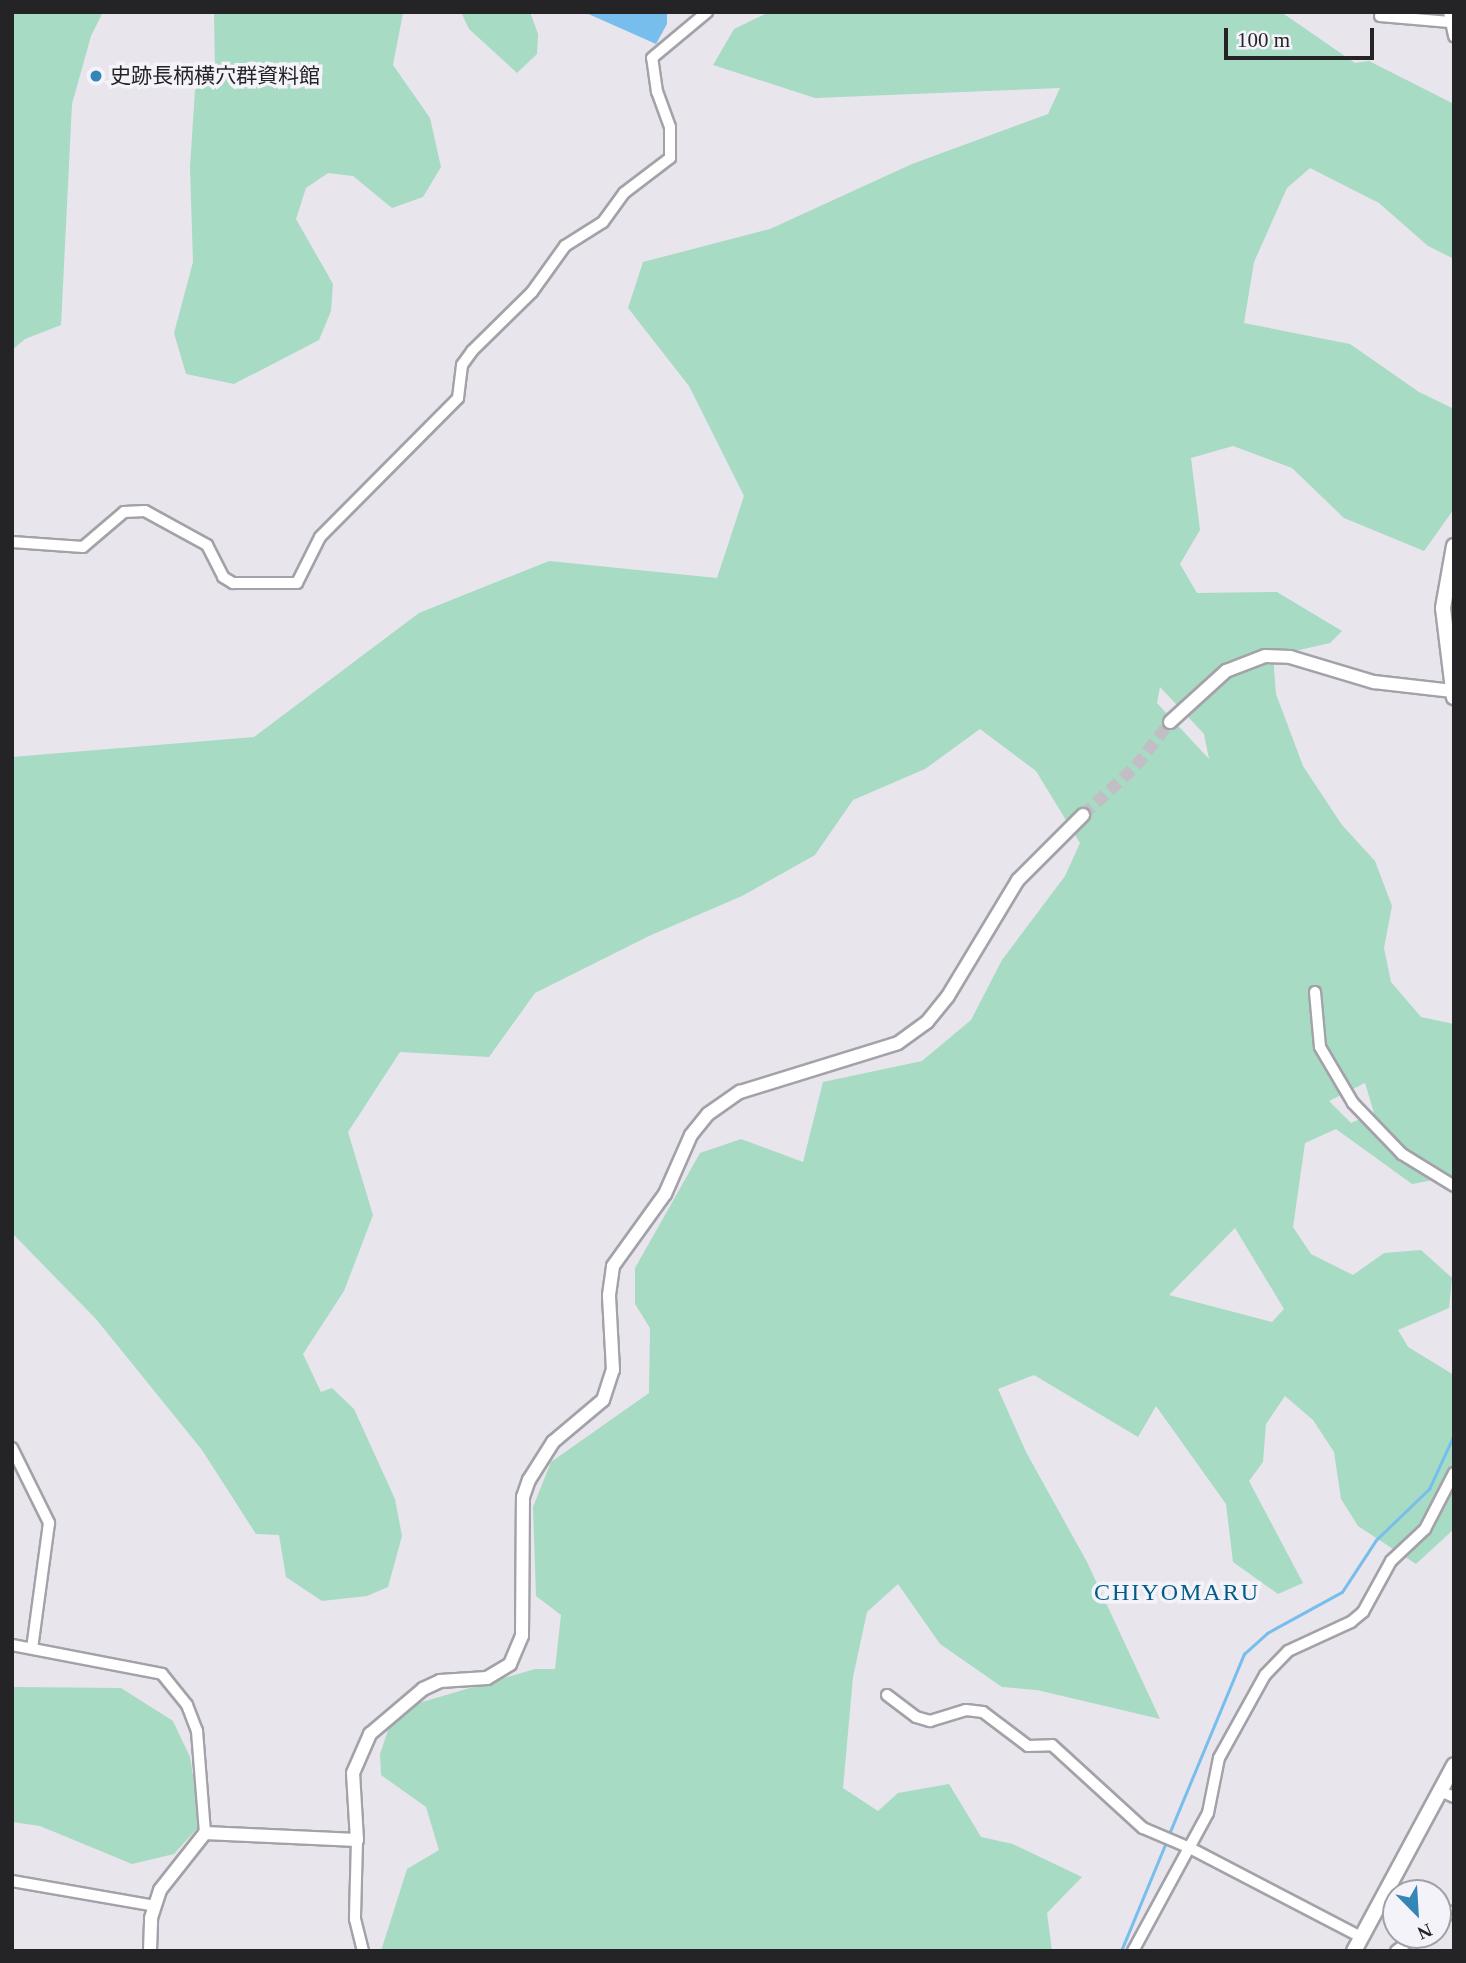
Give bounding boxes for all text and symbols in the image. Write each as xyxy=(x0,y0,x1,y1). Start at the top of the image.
scale bar xyxy=(1228,14,1378,58)
text: 100 m xyxy=(1237,28,1290,52)
place label: 史跡長柄横穴群資料館 xyxy=(110,63,320,89)
marker: 史跡長柄横穴群資料館 xyxy=(88,68,104,84)
district label: CHIYOMARU xyxy=(1095,1579,1259,1607)
north arrow xyxy=(1382,1879,1452,1949)
text: N xyxy=(1414,1919,1435,1944)

